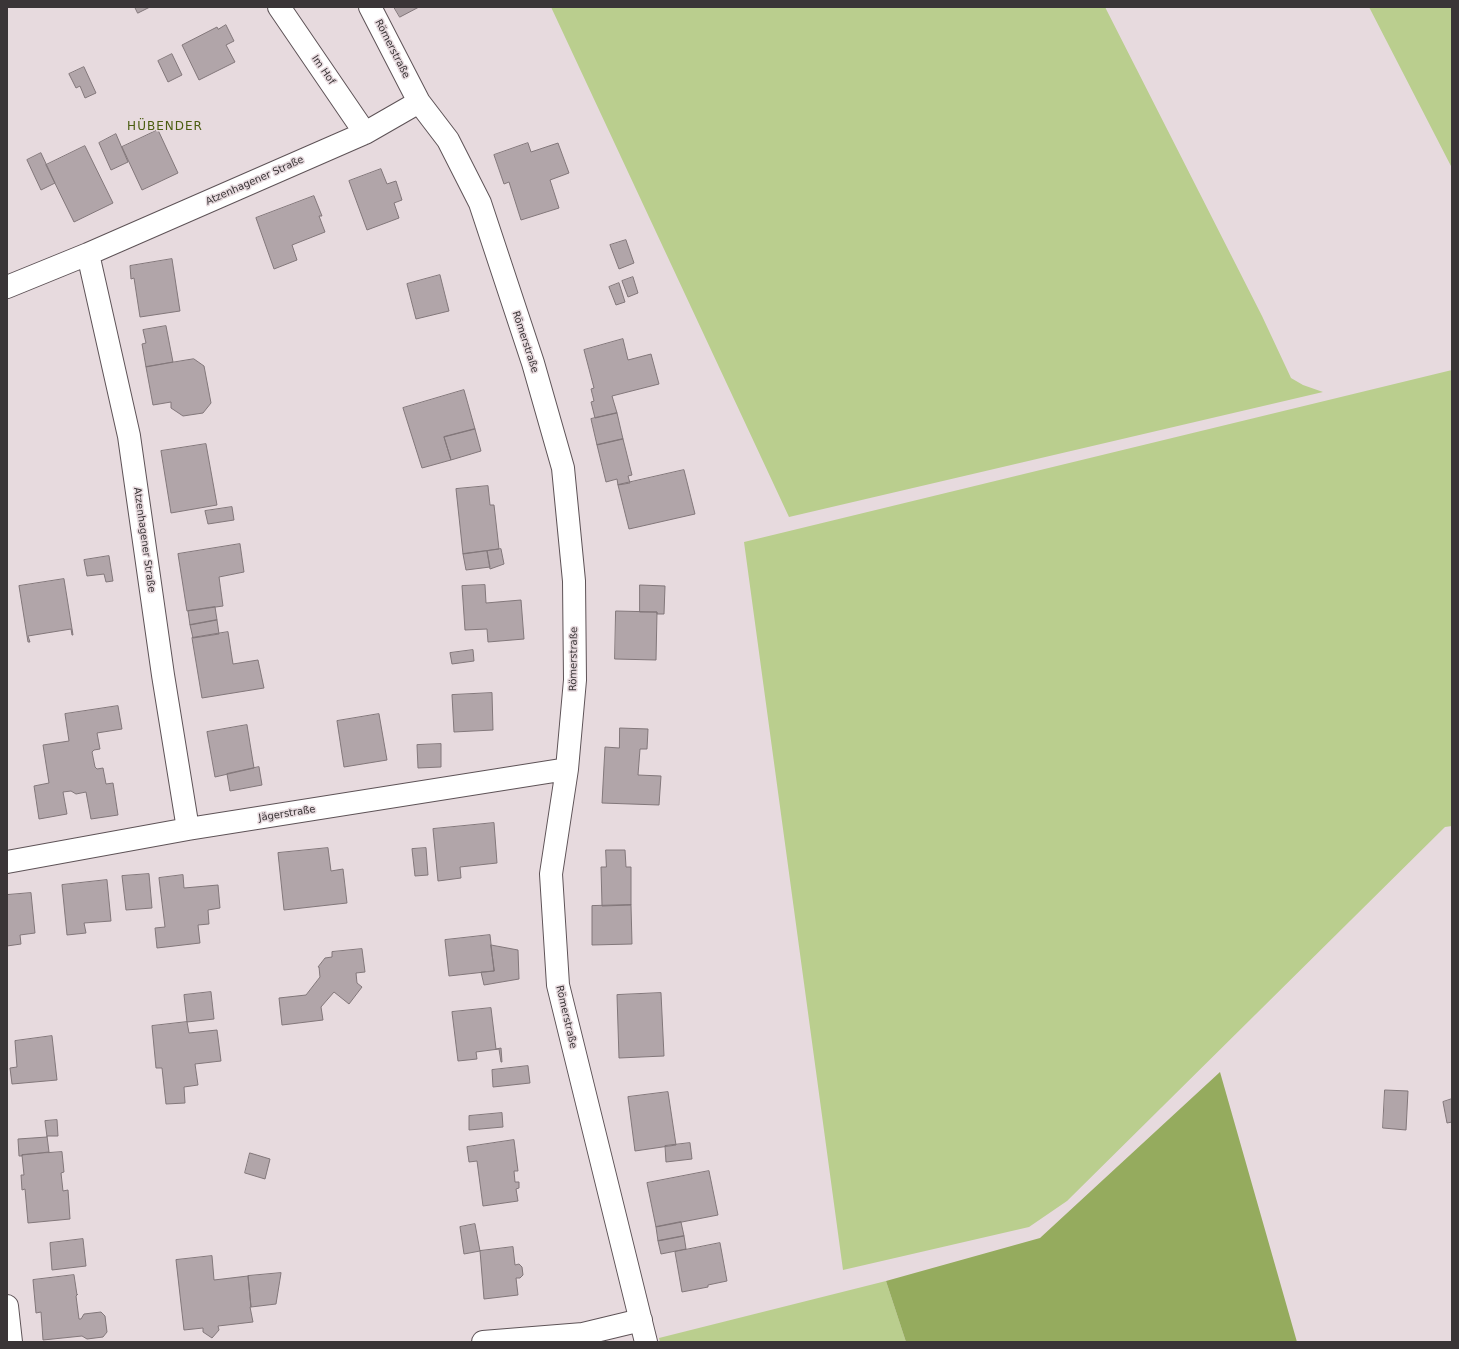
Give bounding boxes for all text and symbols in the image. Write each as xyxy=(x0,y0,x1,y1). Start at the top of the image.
street label: Römerstraße xyxy=(372,18,412,80)
street label: Im Hof xyxy=(309,53,337,87)
district label: HÜBENDER xyxy=(127,120,203,134)
street label: Atzenhagener Straße xyxy=(204,154,306,208)
street label: Römerstraße xyxy=(509,310,541,374)
street label: Atzenhagener Straße xyxy=(131,487,157,593)
street label: Römerstraße xyxy=(567,627,581,691)
street label: Jägerstraße xyxy=(258,804,316,824)
street label: Römerstraße xyxy=(553,984,579,1050)

